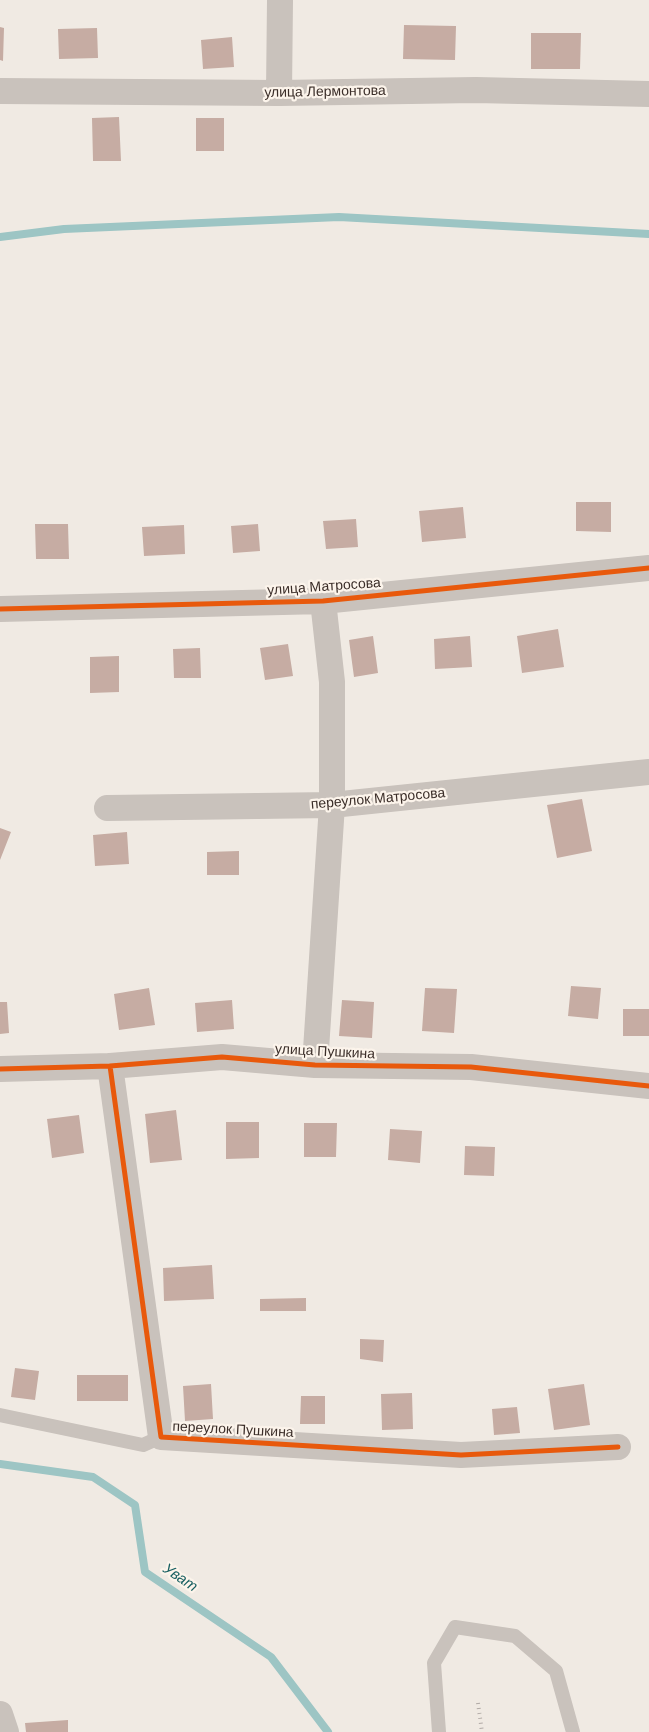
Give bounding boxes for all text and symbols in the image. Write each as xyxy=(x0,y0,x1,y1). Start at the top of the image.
street label: улица Лермонтова xyxy=(264,83,386,101)
street label: улица Матросова xyxy=(267,575,381,599)
street label: переулок Матросова xyxy=(310,785,446,813)
street label: улица Пушкина xyxy=(275,1041,375,1063)
street label: переулок Пушкина xyxy=(172,1418,294,1442)
water label: Уват xyxy=(159,1560,201,1596)

